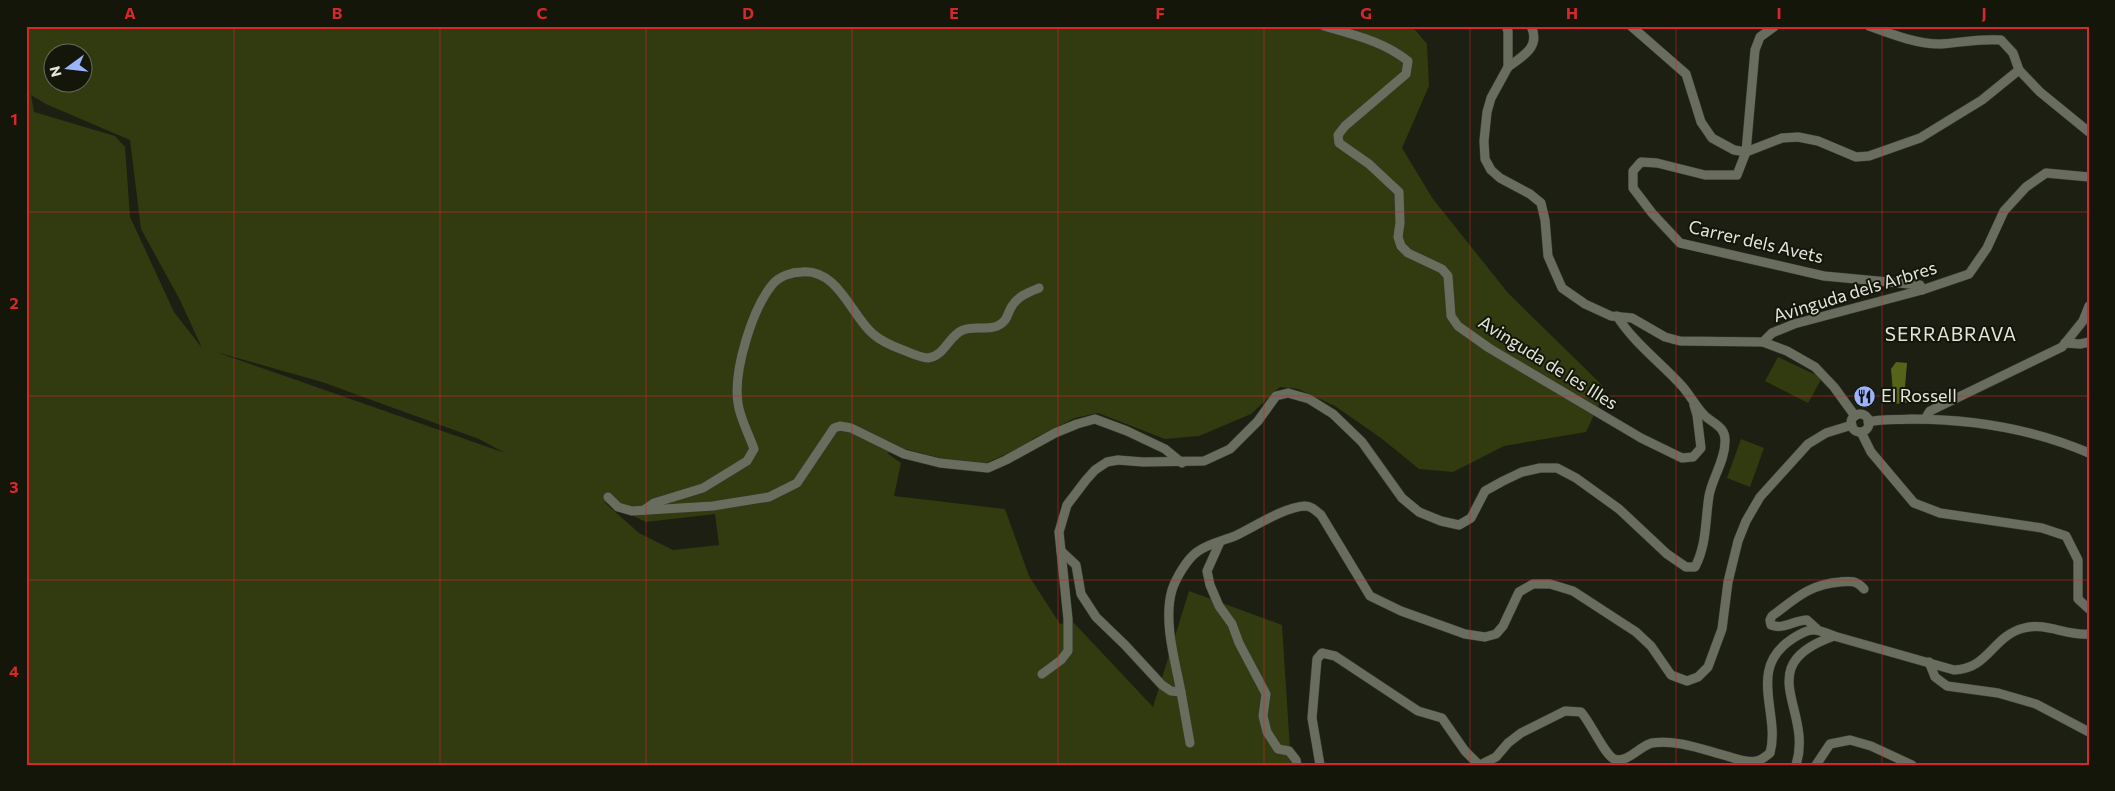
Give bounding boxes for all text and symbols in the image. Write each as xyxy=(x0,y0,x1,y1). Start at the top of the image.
text: A xyxy=(124,3,136,22)
text: B xyxy=(332,3,343,22)
text: C xyxy=(537,3,548,22)
text: D xyxy=(742,3,754,22)
text: E xyxy=(949,3,959,22)
text: F xyxy=(1155,3,1165,22)
text: G xyxy=(1360,3,1372,22)
text: H xyxy=(1566,3,1578,22)
text: I xyxy=(1776,3,1782,22)
text: J xyxy=(1981,3,1987,22)
north arrow xyxy=(42,42,92,92)
text: N xyxy=(45,64,65,79)
text: 1 xyxy=(10,109,18,128)
street label: Carrer dels Avets xyxy=(1687,215,1826,267)
street label: Avinguda dels Arbres xyxy=(1770,256,1939,326)
text: 2 xyxy=(9,293,19,312)
street label: Avinguda de les Illes xyxy=(1475,310,1622,414)
district label: SERRABRAVA xyxy=(1885,322,2017,345)
restaurant icon: El Rossell xyxy=(1853,384,1877,408)
place label: El Rossell xyxy=(1881,384,1957,406)
text: 3 xyxy=(9,477,19,496)
text: 4 xyxy=(9,661,19,680)

